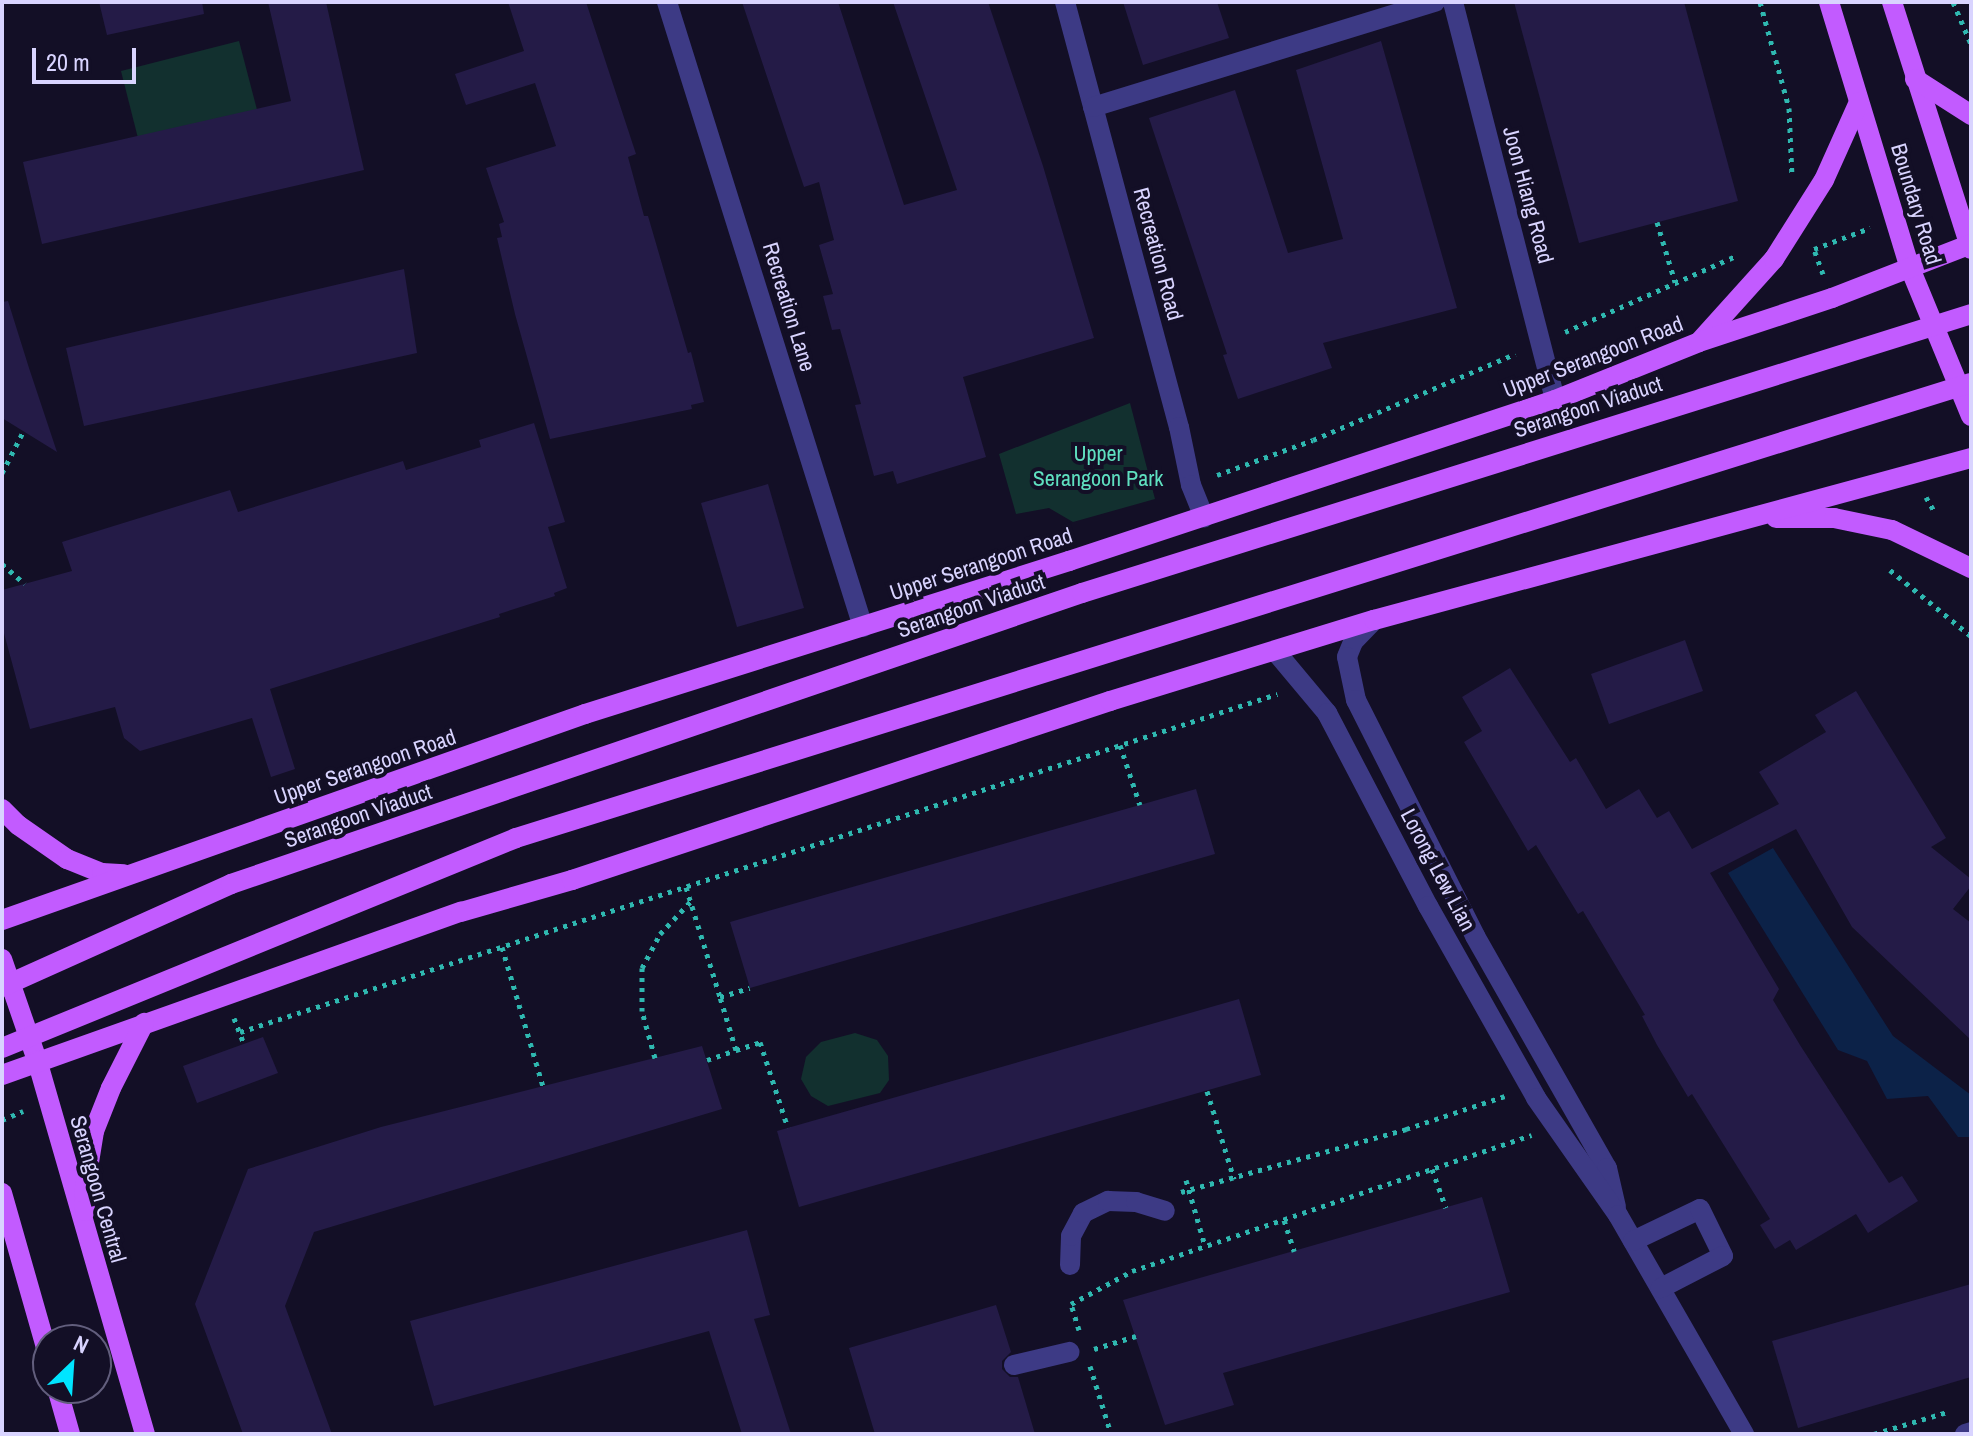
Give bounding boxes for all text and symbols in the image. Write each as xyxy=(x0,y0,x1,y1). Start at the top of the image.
scale bar xyxy=(36,32,140,82)
text: 20 m xyxy=(46,46,90,78)
street label: Joon Hiang Road xyxy=(1497,124,1559,266)
street label: Boundary Road xyxy=(1885,140,1947,268)
street label: Recreation Road xyxy=(1128,185,1188,323)
street label: Recreation Lane xyxy=(757,239,821,375)
street label: Upper Serangoon Road xyxy=(1499,311,1687,403)
street label: Serangoon Viaduct xyxy=(1511,371,1665,443)
park label: Upper Serangoon Park xyxy=(1033,440,1163,492)
street label: Upper Serangoon Road xyxy=(886,522,1076,606)
street label: Serangoon Viaduct xyxy=(894,568,1048,644)
street label: Upper Serangoon Road xyxy=(271,724,459,810)
street label: Serangoon Viaduct xyxy=(281,778,435,854)
street label: Lorong Lew Lian xyxy=(1395,804,1481,936)
street label: Serangoon Central xyxy=(64,1113,132,1265)
north arrow xyxy=(32,1324,112,1404)
text: N xyxy=(69,1328,94,1360)

